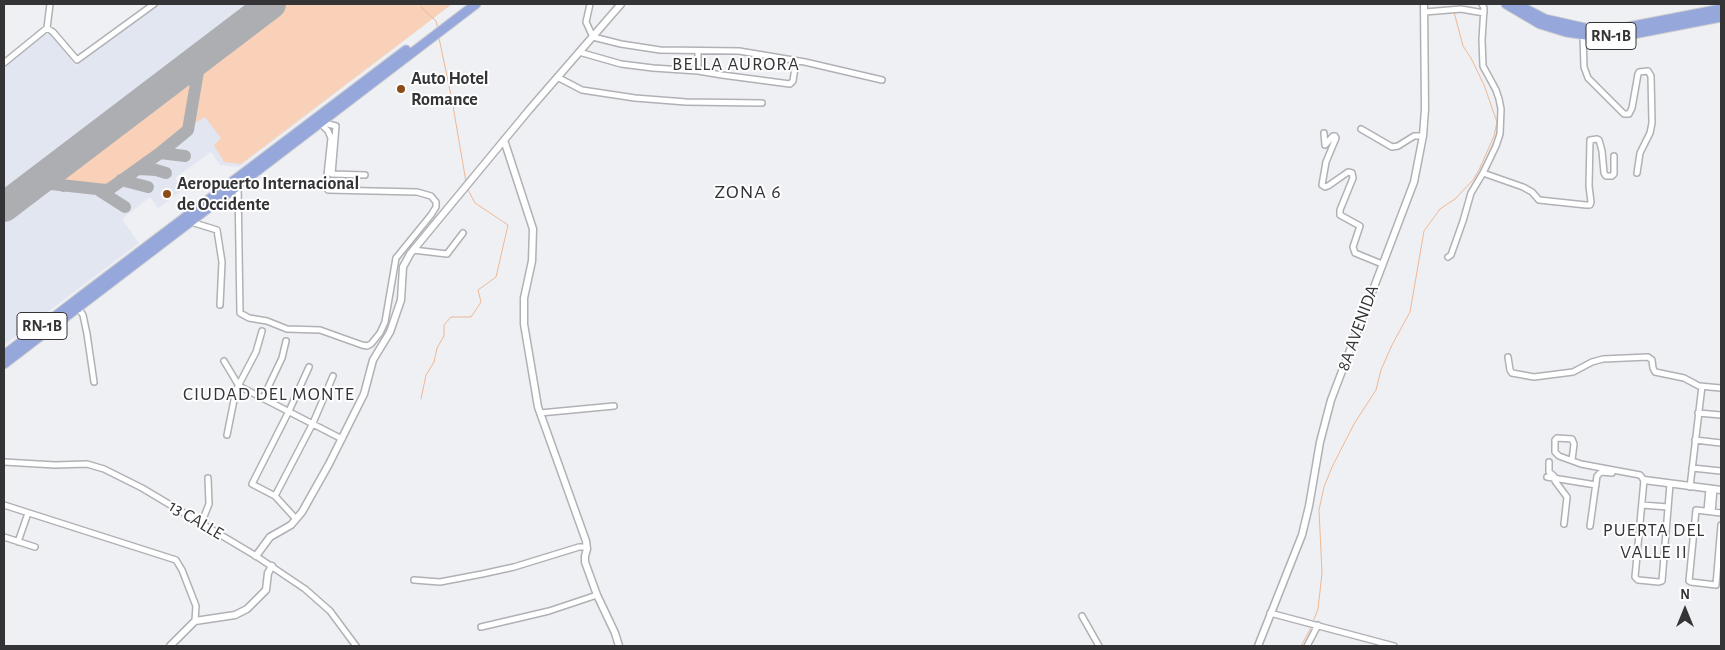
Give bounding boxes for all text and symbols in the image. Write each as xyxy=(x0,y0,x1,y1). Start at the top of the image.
road number: RN-1B xyxy=(1586,22,1636,50)
district label: BELLA AURORA xyxy=(671,53,801,75)
place label: Auto Hotel Romance xyxy=(411,68,489,110)
marker: Auto Hotel Romance xyxy=(395,83,407,95)
place label: Aeropuerto Internacional de Occidente xyxy=(177,173,359,215)
district label: ZONA 6 xyxy=(714,180,782,204)
marker: Aeropuerto Internacional de Occidente xyxy=(161,188,173,200)
street label: 8A AVENIDA xyxy=(1333,282,1383,374)
road number: RN-1B xyxy=(17,312,67,340)
district label: CIUDAD DEL MONTE xyxy=(181,383,357,405)
street label: 13 CALLE xyxy=(165,495,227,545)
district label: PUERTA DEL VALLE II xyxy=(1602,519,1706,563)
north arrow xyxy=(1660,585,1710,635)
text: N xyxy=(1680,588,1690,602)

